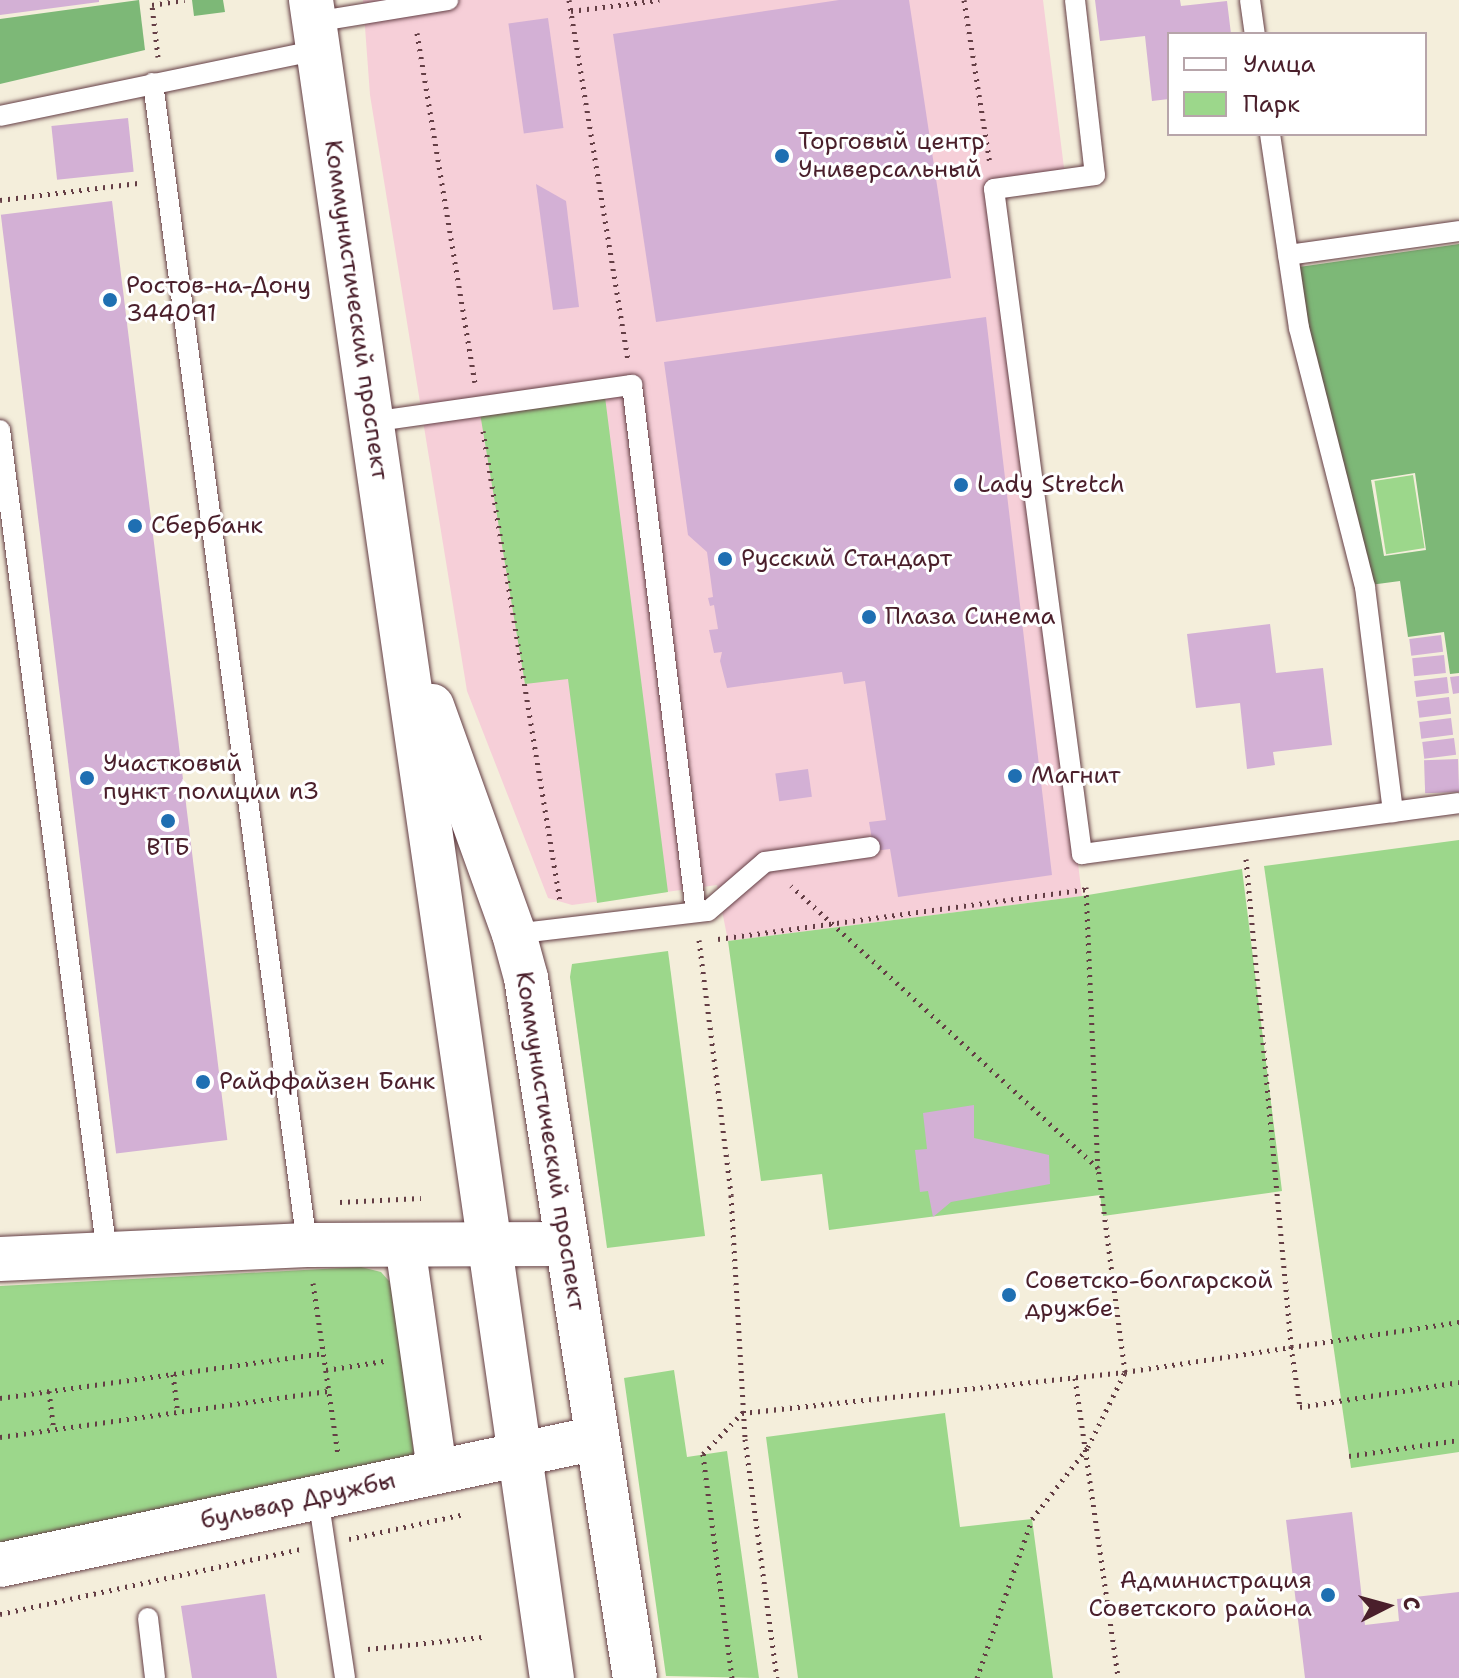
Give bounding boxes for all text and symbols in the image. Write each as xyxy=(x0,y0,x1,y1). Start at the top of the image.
legend xyxy=(1167,32,1427,136)
text: Улица xyxy=(1243,48,1316,80)
text: Парк xyxy=(1243,88,1300,120)
place label: Торговый центр Универсальный xyxy=(798,128,985,184)
street label: Коммунистический проспект xyxy=(318,138,394,482)
marker: Торговый центр Универсальный xyxy=(773,147,791,165)
place label: Ростов-на-Дону 344091 xyxy=(126,272,311,328)
marker: Ростов-на-Дону 344091 xyxy=(101,291,119,309)
place label: Lady Stretch xyxy=(977,471,1125,499)
marker: Lady Stretch xyxy=(952,476,970,494)
place label: Сбербанк xyxy=(151,512,263,540)
marker: Сбербанк xyxy=(126,517,144,535)
place label: Русский Стандарт xyxy=(741,545,952,573)
marker: Русский Стандарт xyxy=(716,550,734,568)
place label: Плаза Синема xyxy=(885,603,1055,631)
marker: Плаза Синема xyxy=(860,608,878,626)
place label: Участковый пункт полиции n3 xyxy=(103,750,319,806)
place label: Магнит xyxy=(1031,762,1120,790)
marker: Магнит xyxy=(1006,767,1024,785)
marker: Участковый пункт полиции n3 xyxy=(78,769,96,787)
marker: ВТБ xyxy=(159,812,177,830)
place label: ВТБ xyxy=(146,834,190,862)
street label: Коммунистический проспект xyxy=(509,969,591,1313)
place label: Райффайзен Банк xyxy=(219,1068,435,1096)
marker: Райффайзен Банк xyxy=(194,1073,212,1091)
place label: Советско-болгарской дружбе xyxy=(1025,1267,1273,1323)
marker: Советско-болгарской дружбе xyxy=(1000,1286,1018,1304)
street label: бульвар Дружбы xyxy=(198,1466,398,1536)
north arrow xyxy=(1347,1566,1427,1646)
place label: Администрация Советского района xyxy=(1088,1567,1312,1623)
marker: Администрация Советского района xyxy=(1319,1586,1337,1604)
text: С xyxy=(1396,1595,1426,1612)

